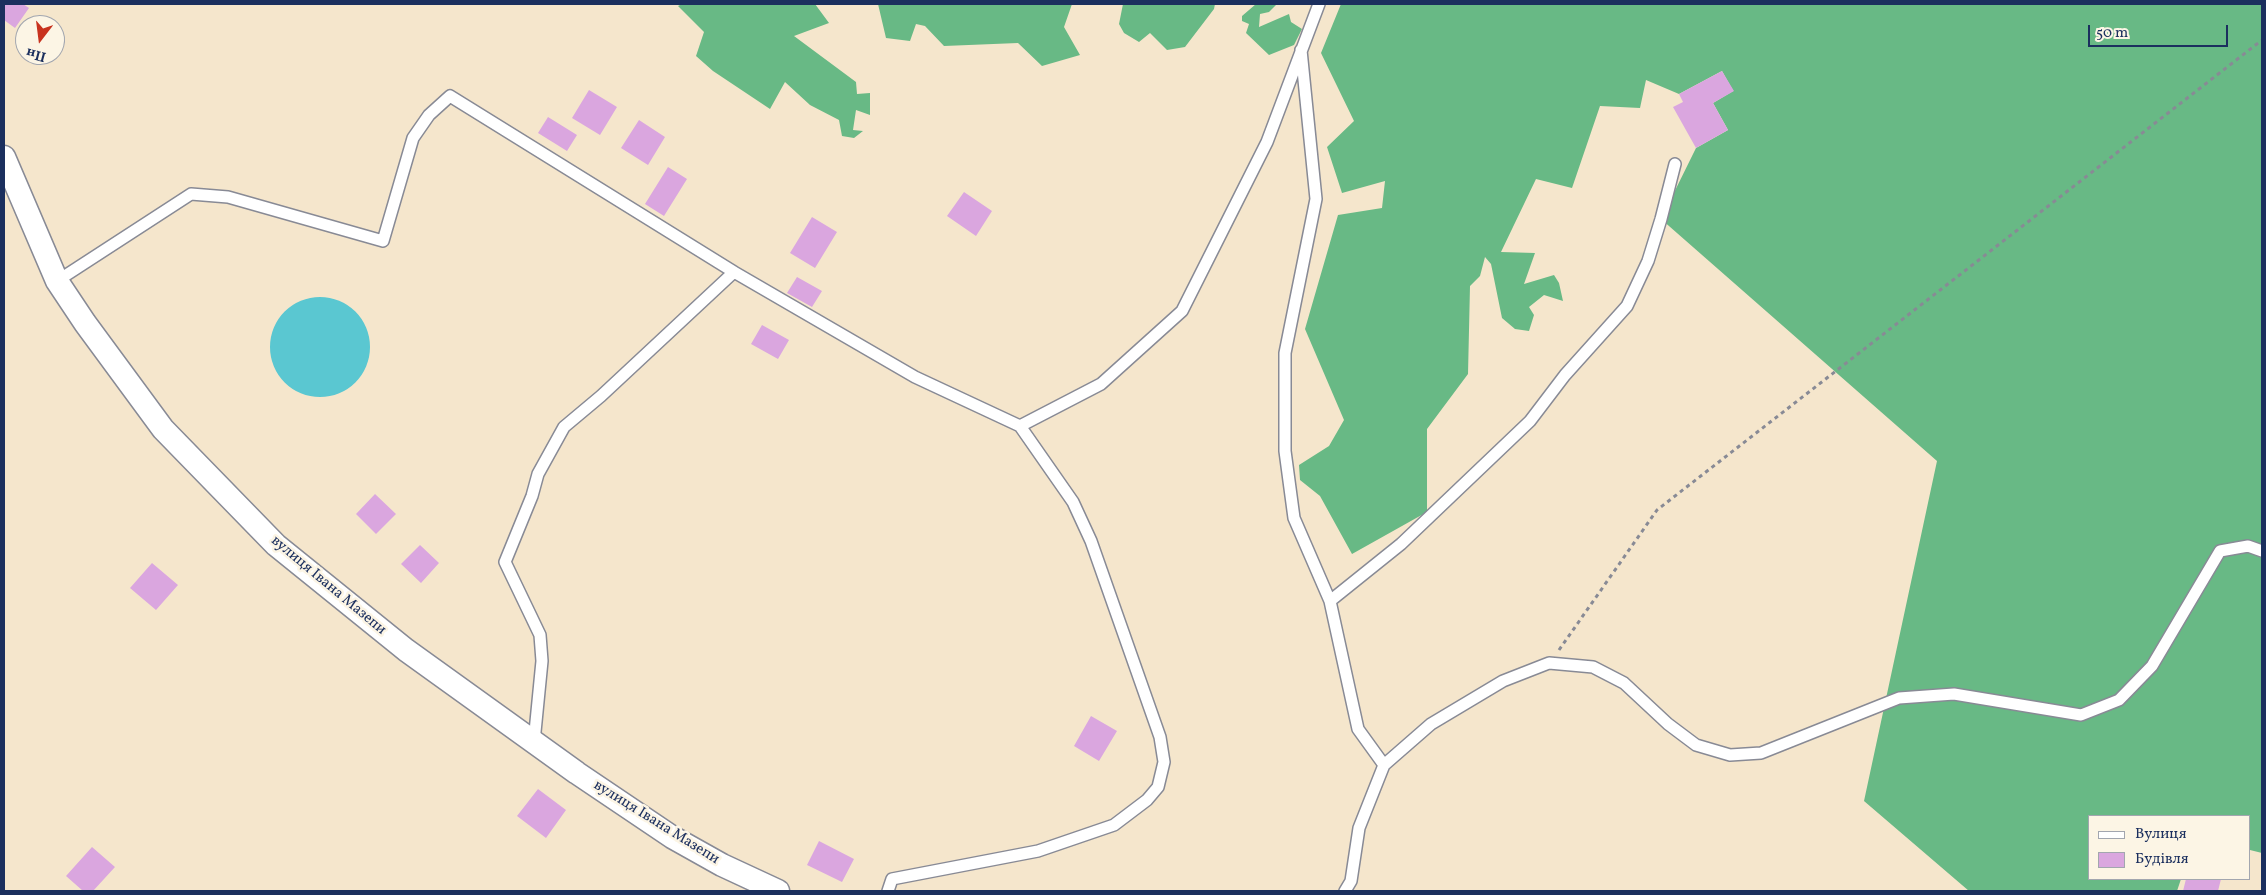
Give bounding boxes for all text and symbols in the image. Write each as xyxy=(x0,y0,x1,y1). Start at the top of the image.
north arrow xyxy=(15,15,65,65)
scale bar xyxy=(2091,15,2231,47)
text: 50 m xyxy=(2096,23,2128,44)
text: Пн xyxy=(24,42,48,66)
street label: вулиця Івана Мазепи xyxy=(267,533,389,639)
street label: вулиця Івана Мазепи xyxy=(590,777,722,869)
legend xyxy=(2088,815,2251,880)
text: Вулиця xyxy=(2135,824,2186,845)
text: Будівля xyxy=(2135,849,2189,870)

